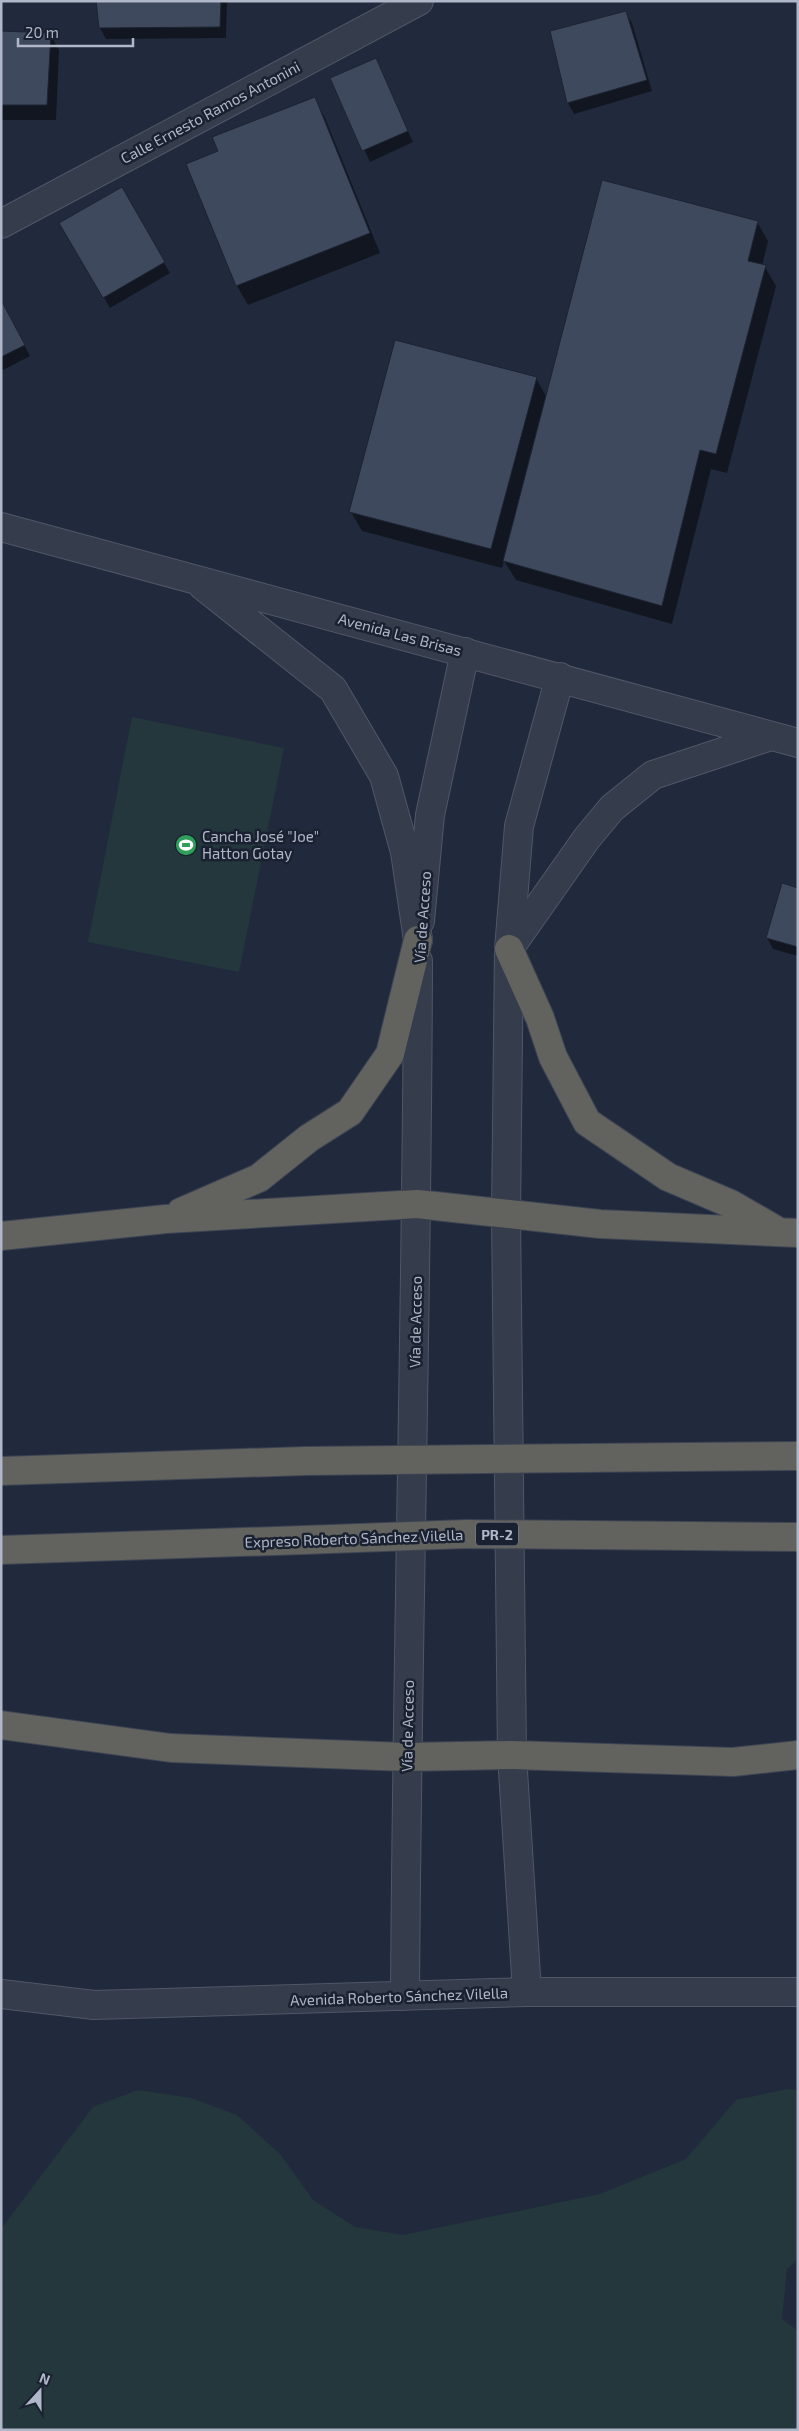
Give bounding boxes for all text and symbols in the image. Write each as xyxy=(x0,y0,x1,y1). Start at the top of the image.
scale bar xyxy=(18,15,132,47)
text: 20 m xyxy=(25,23,59,41)
street label: Calle Ernesto Ramos Antonini xyxy=(117,57,303,167)
street label: Avenida Las Brisas xyxy=(336,609,464,659)
place label: Cancha José "Joe" Hatton Gotay xyxy=(202,827,319,862)
sports icon: Cancha José "Joe" Hatton Gotay xyxy=(174,833,198,857)
street label: Vía de Acceso xyxy=(410,870,434,964)
street label: Vía de Acceso xyxy=(405,1276,425,1368)
road number: PR-2 xyxy=(476,1522,518,1546)
street label: Expreso Roberto Sánchez Vilella xyxy=(244,1525,464,1551)
street label: Vía de Acceso xyxy=(397,1680,417,1772)
street label: Avenida Roberto Sánchez Vilella xyxy=(290,1983,508,2009)
north arrow xyxy=(15,2366,65,2416)
text: N xyxy=(37,2369,53,2388)

